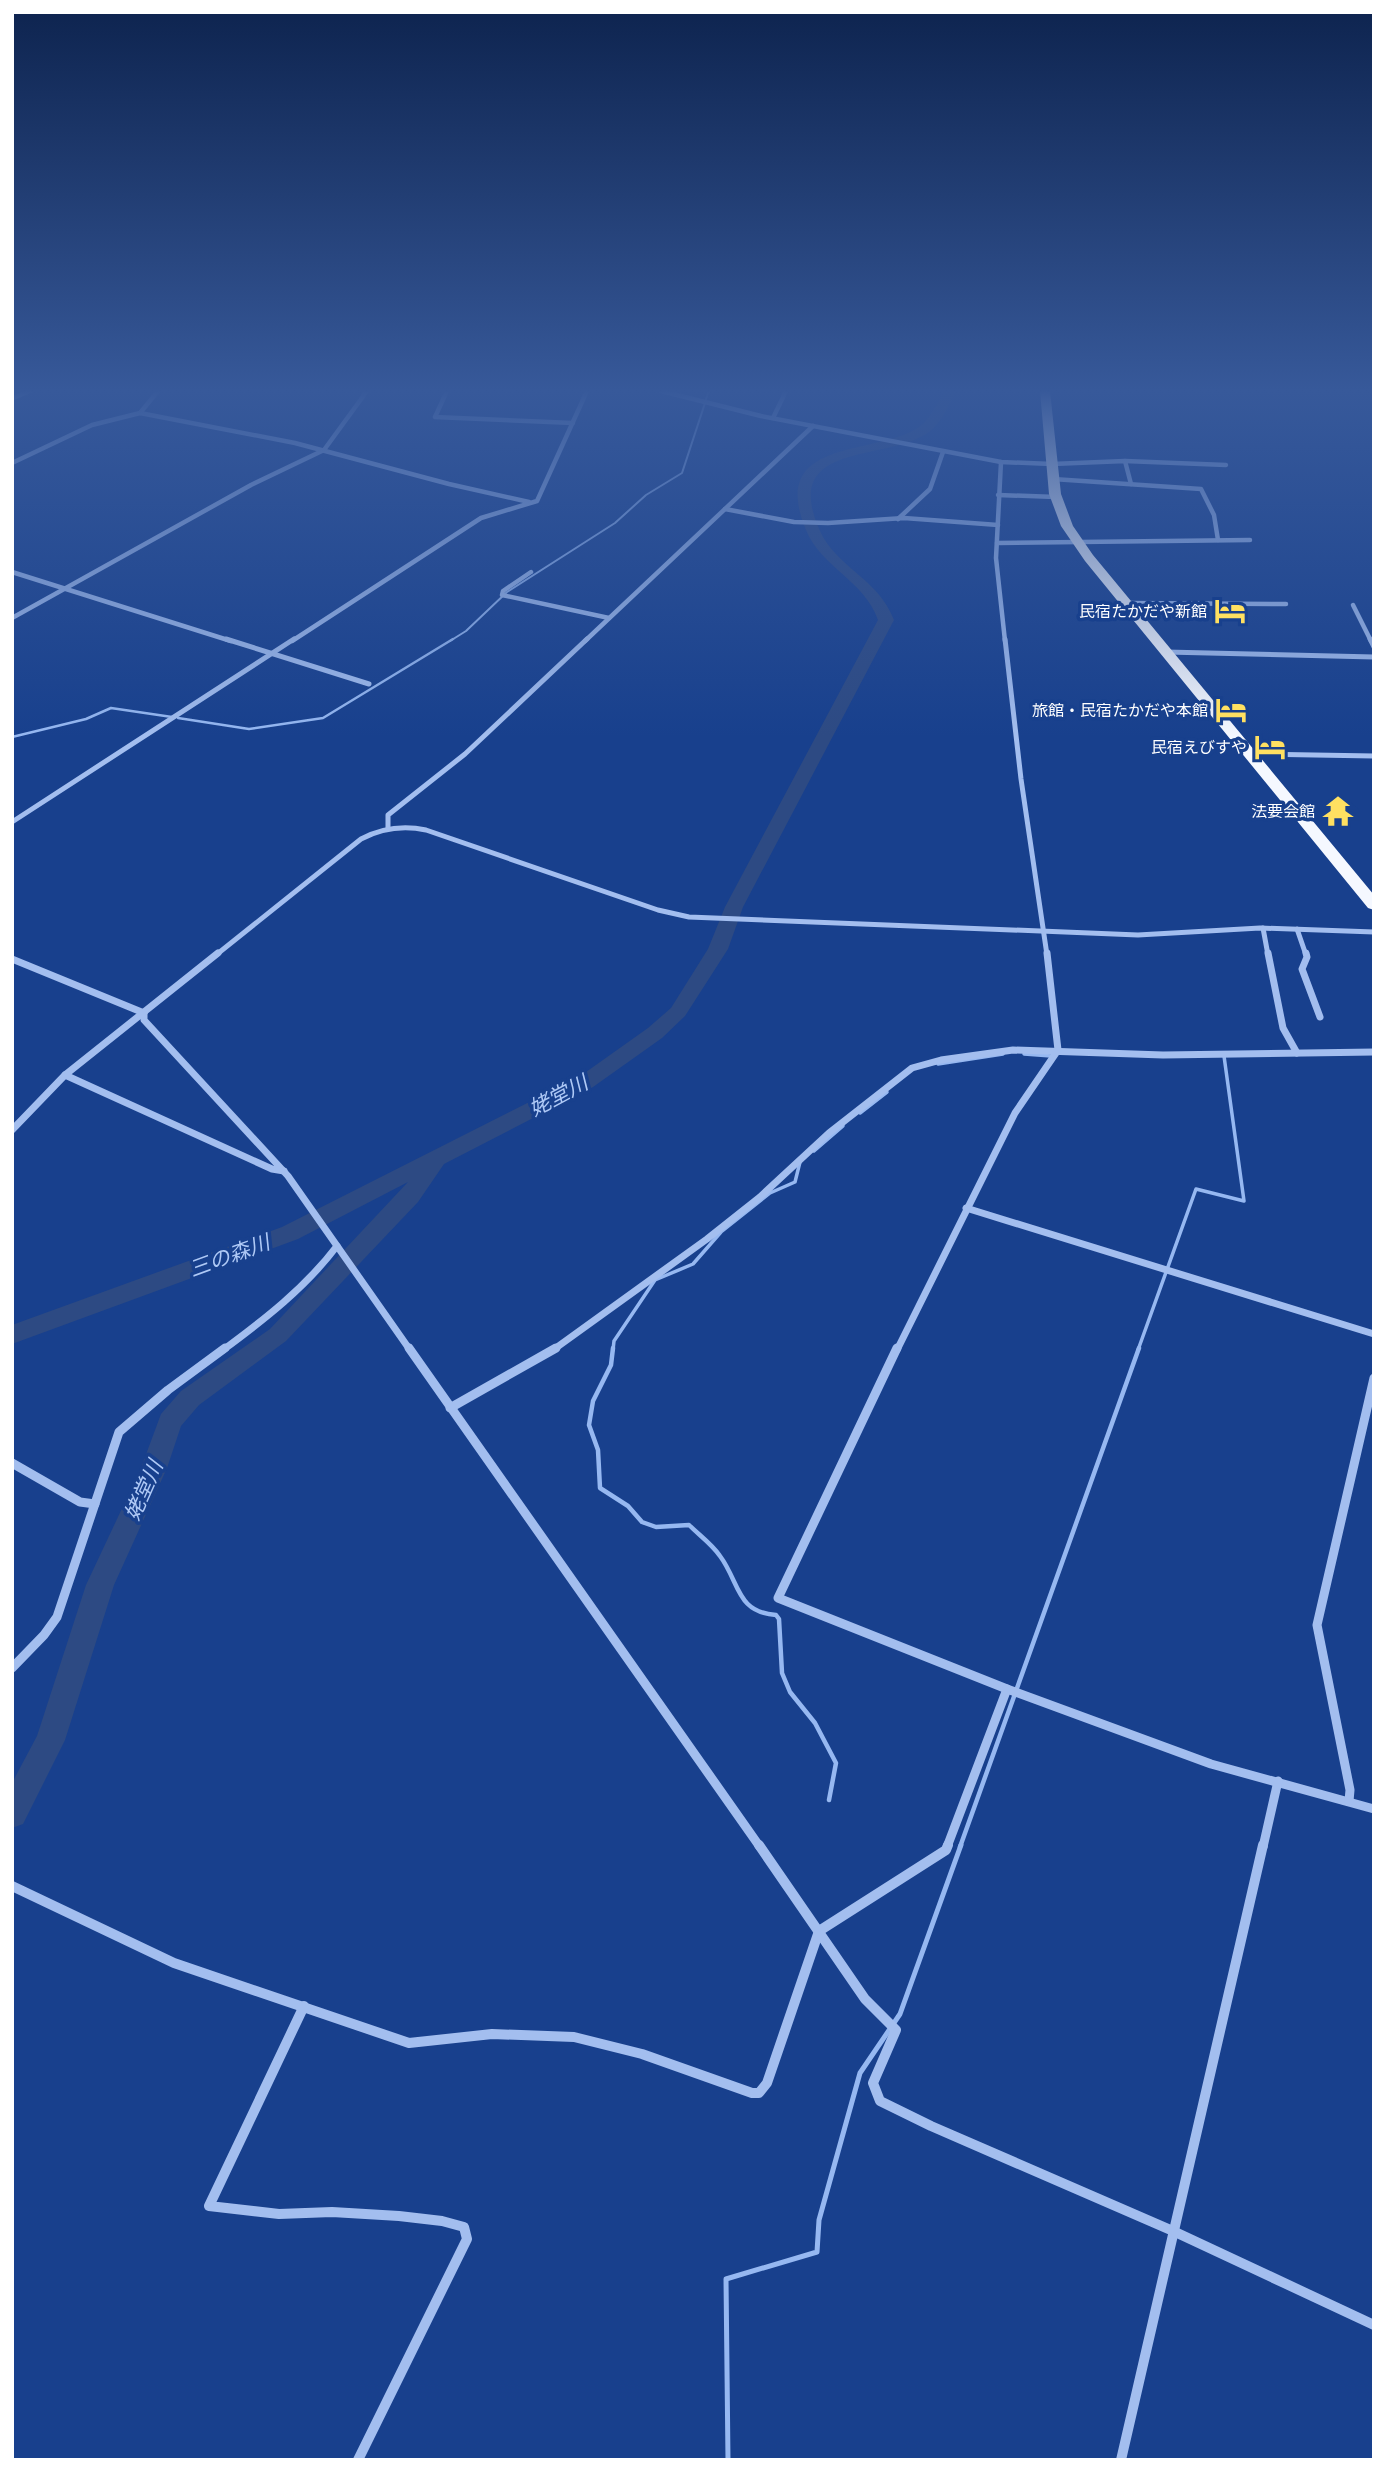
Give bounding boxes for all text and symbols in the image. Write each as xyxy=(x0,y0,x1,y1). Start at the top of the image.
hotel icon: 民宿たかだや新館 xyxy=(1213,594,1247,628)
place label: 民宿たかだや新館 xyxy=(1079,600,1207,622)
hotel icon: 旅館・民宿たかだや本館 xyxy=(1214,693,1248,727)
place label: 旅館・民宿たかだや本館 xyxy=(1032,699,1208,721)
hotel icon: 民宿えびすや xyxy=(1253,730,1287,764)
place label: 民宿えびすや xyxy=(1151,736,1247,758)
temple icon: 法要会館 xyxy=(1321,794,1355,828)
place label: 法要会館 xyxy=(1251,800,1315,822)
water label: 姥堂川 xyxy=(524,1067,594,1122)
water label: 三の森川 xyxy=(185,1227,275,1283)
water label: 姥堂川 xyxy=(117,1454,169,1524)

